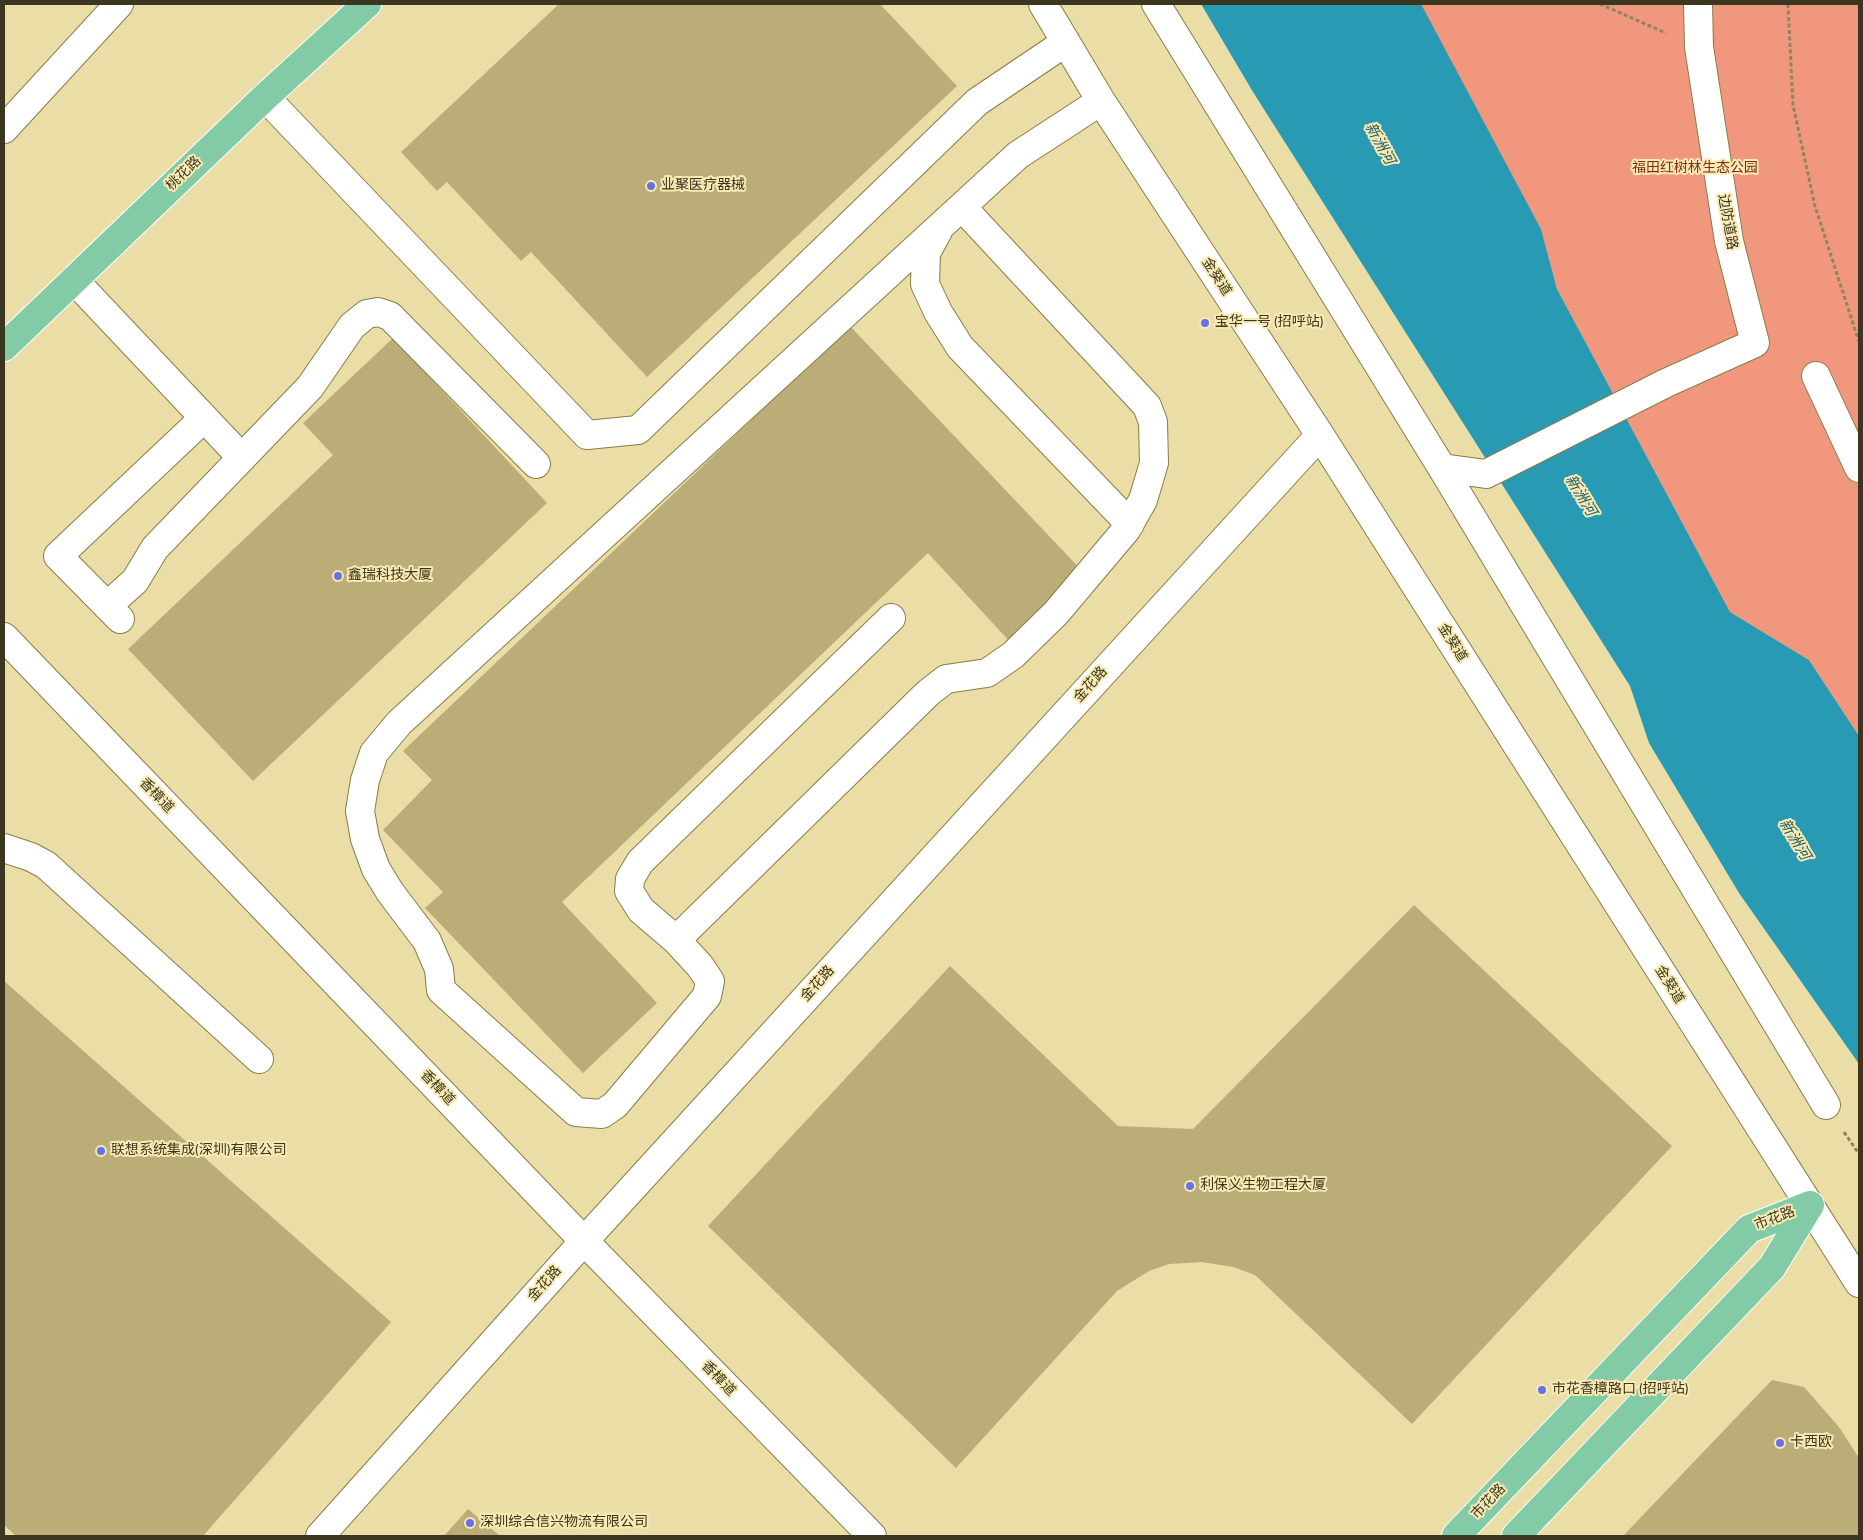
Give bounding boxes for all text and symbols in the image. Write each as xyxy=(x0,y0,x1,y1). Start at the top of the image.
water label: 新洲河 xyxy=(1360,120,1398,168)
street label: 桃花路 xyxy=(163,153,205,195)
park label: 福田红树林生态公园 xyxy=(1632,161,1758,177)
place label: 业聚医疗器械 xyxy=(661,178,745,194)
marker: 业聚医疗器械 xyxy=(645,180,657,192)
street label: 边防道路 xyxy=(1714,193,1740,251)
street label: 金葵道 xyxy=(1198,255,1234,299)
place label: 宝华一号 (招呼站) xyxy=(1215,315,1323,331)
marker: 宝华一号 (招呼站) xyxy=(1199,317,1211,329)
water label: 新洲河 xyxy=(1560,472,1600,520)
place label: 鑫瑞科技大厦 xyxy=(348,568,432,584)
marker: 鑫瑞科技大厦 xyxy=(332,570,344,582)
street label: 金葵道 xyxy=(1434,621,1470,665)
street label: 金花路 xyxy=(1071,664,1111,706)
street label: 香樟道 xyxy=(135,775,177,817)
water label: 新洲河 xyxy=(1774,816,1814,864)
street label: 金花路 xyxy=(798,963,838,1005)
street label: 金葵道 xyxy=(1651,963,1687,1007)
street label: 香樟道 xyxy=(416,1067,458,1109)
place label: 联想系统集成(深圳)有限公司 xyxy=(111,1143,286,1159)
marker: 联想系统集成(深圳)有限公司 xyxy=(95,1145,107,1157)
place label: 利保义生物工程大厦 xyxy=(1200,1178,1326,1194)
marker: 利保义生物工程大厦 xyxy=(1184,1180,1196,1192)
street label: 市花路 xyxy=(1752,1204,1798,1234)
street label: 金花路 xyxy=(525,1263,565,1305)
street label: 香樟道 xyxy=(697,1358,739,1400)
place label: 市花香樟路口 (招呼站) xyxy=(1552,1382,1688,1398)
marker: 市花香樟路口 (招呼站) xyxy=(1536,1384,1548,1396)
place label: 卡西欧 xyxy=(1790,1435,1832,1451)
marker: 卡西欧 xyxy=(1774,1437,1786,1449)
street label: 市花路 xyxy=(1468,1481,1510,1523)
place label: 深圳综合信兴物流有限公司 xyxy=(480,1515,648,1531)
marker: 深圳综合信兴物流有限公司 xyxy=(464,1517,476,1529)

